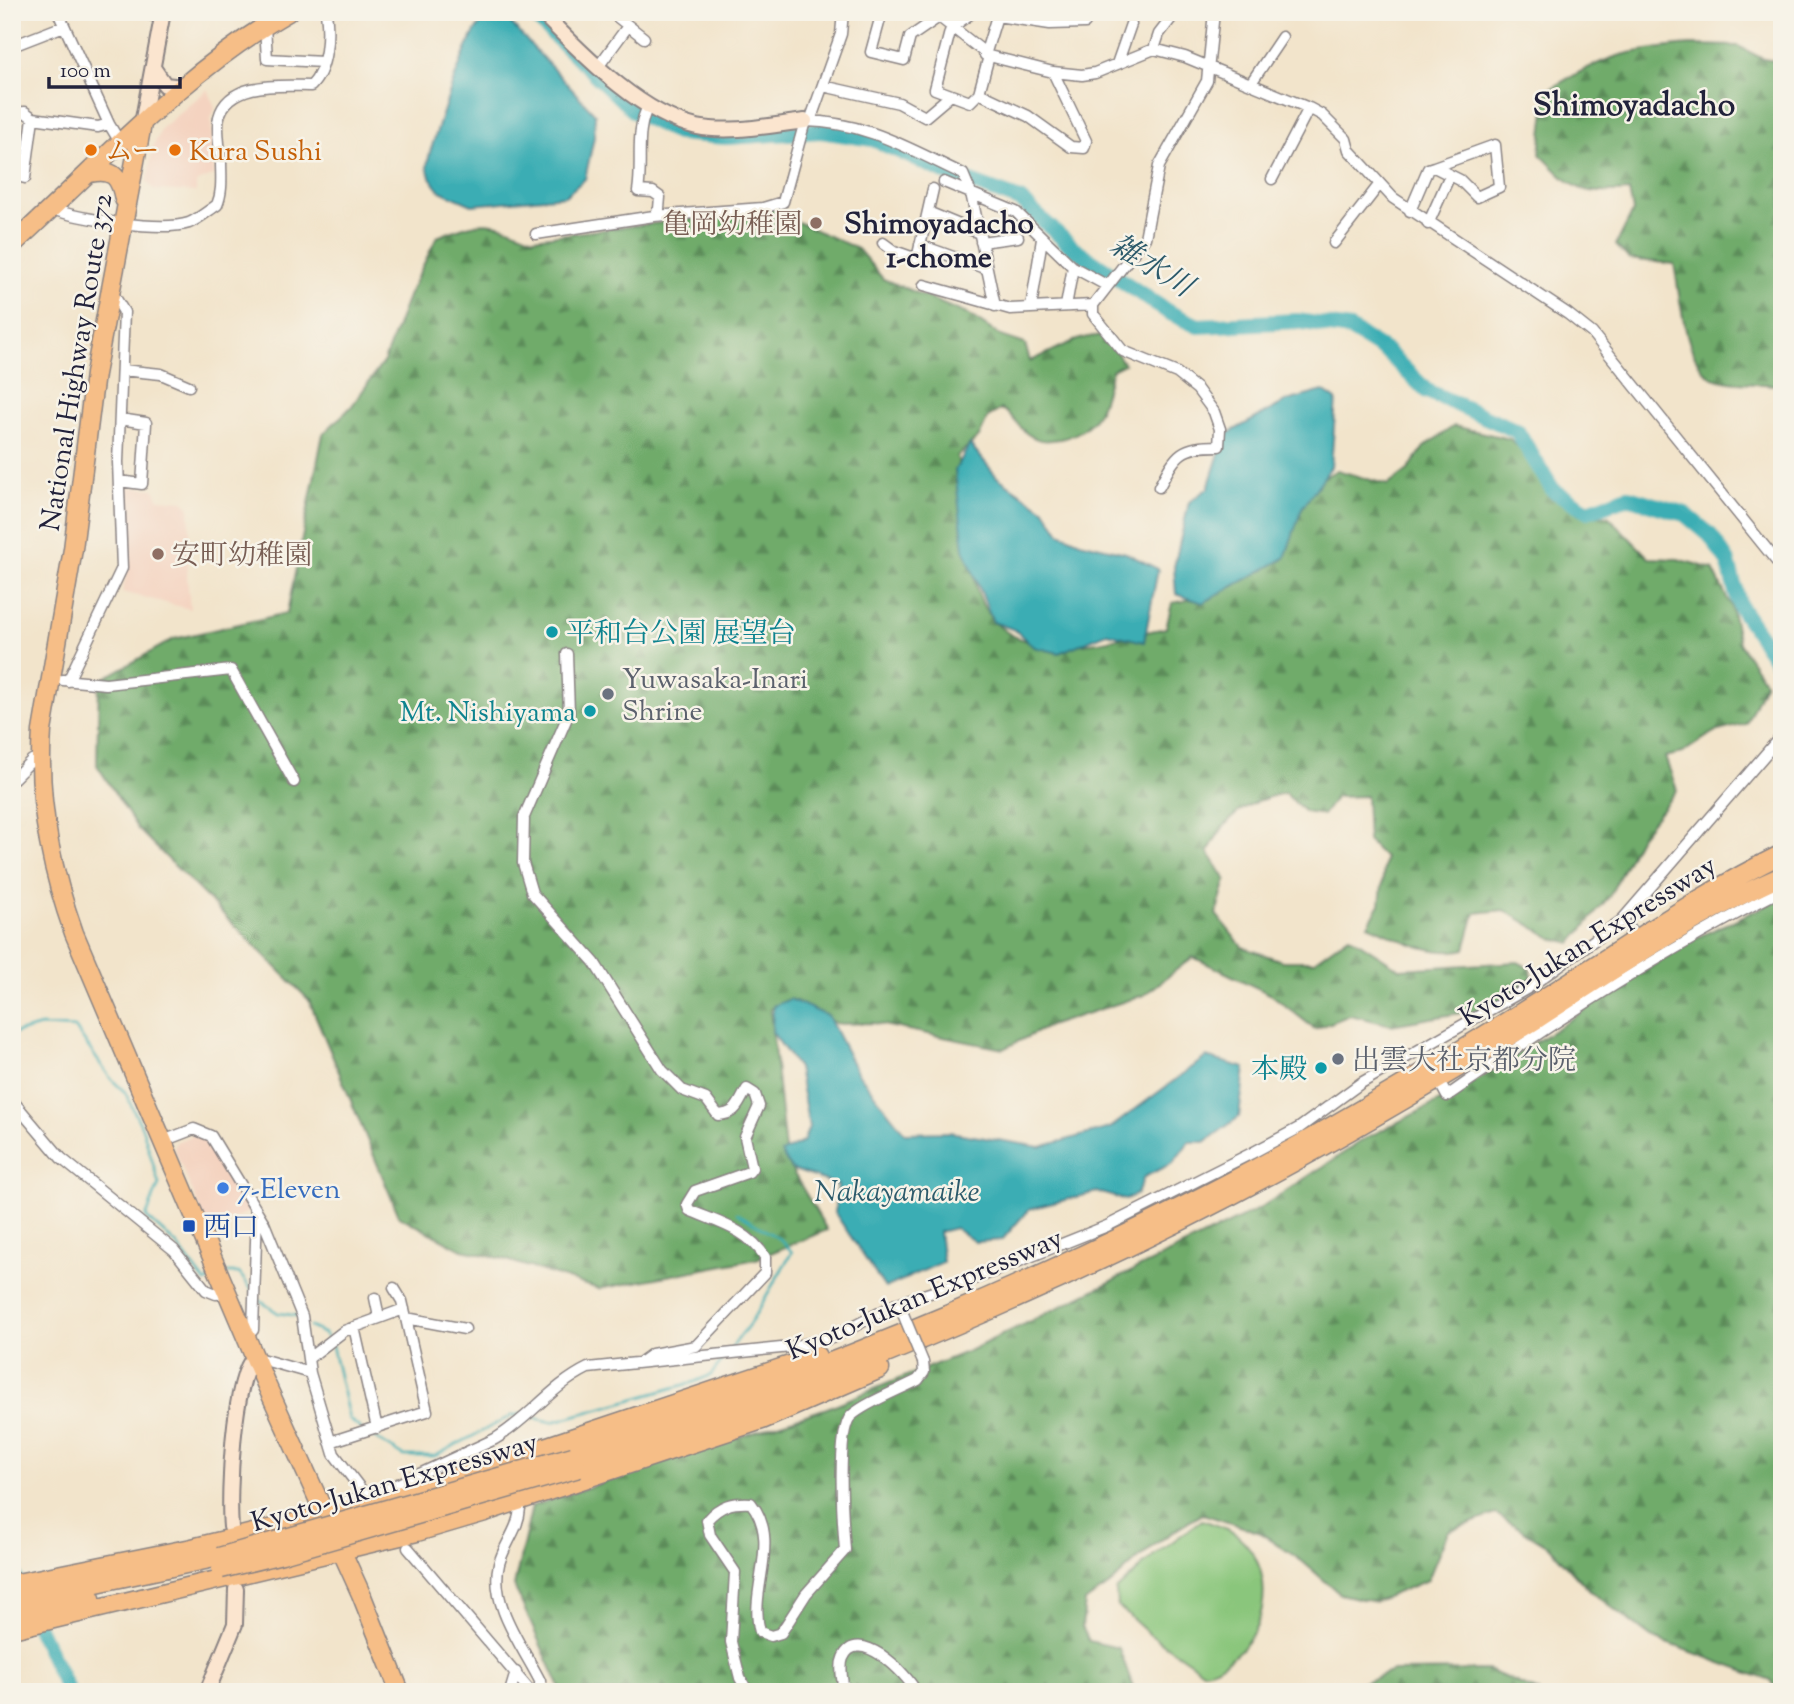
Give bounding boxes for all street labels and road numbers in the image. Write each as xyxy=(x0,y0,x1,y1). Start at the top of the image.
street label: National Highway Route 372 xyxy=(32,191,124,534)
street label: Kyoto-Jukan Expressway xyxy=(1452,847,1725,1038)
street label: Kyoto-Jukan Expressway xyxy=(781,1219,1069,1372)
street label: Kyoto-Jukan Expressway xyxy=(247,1424,543,1544)

